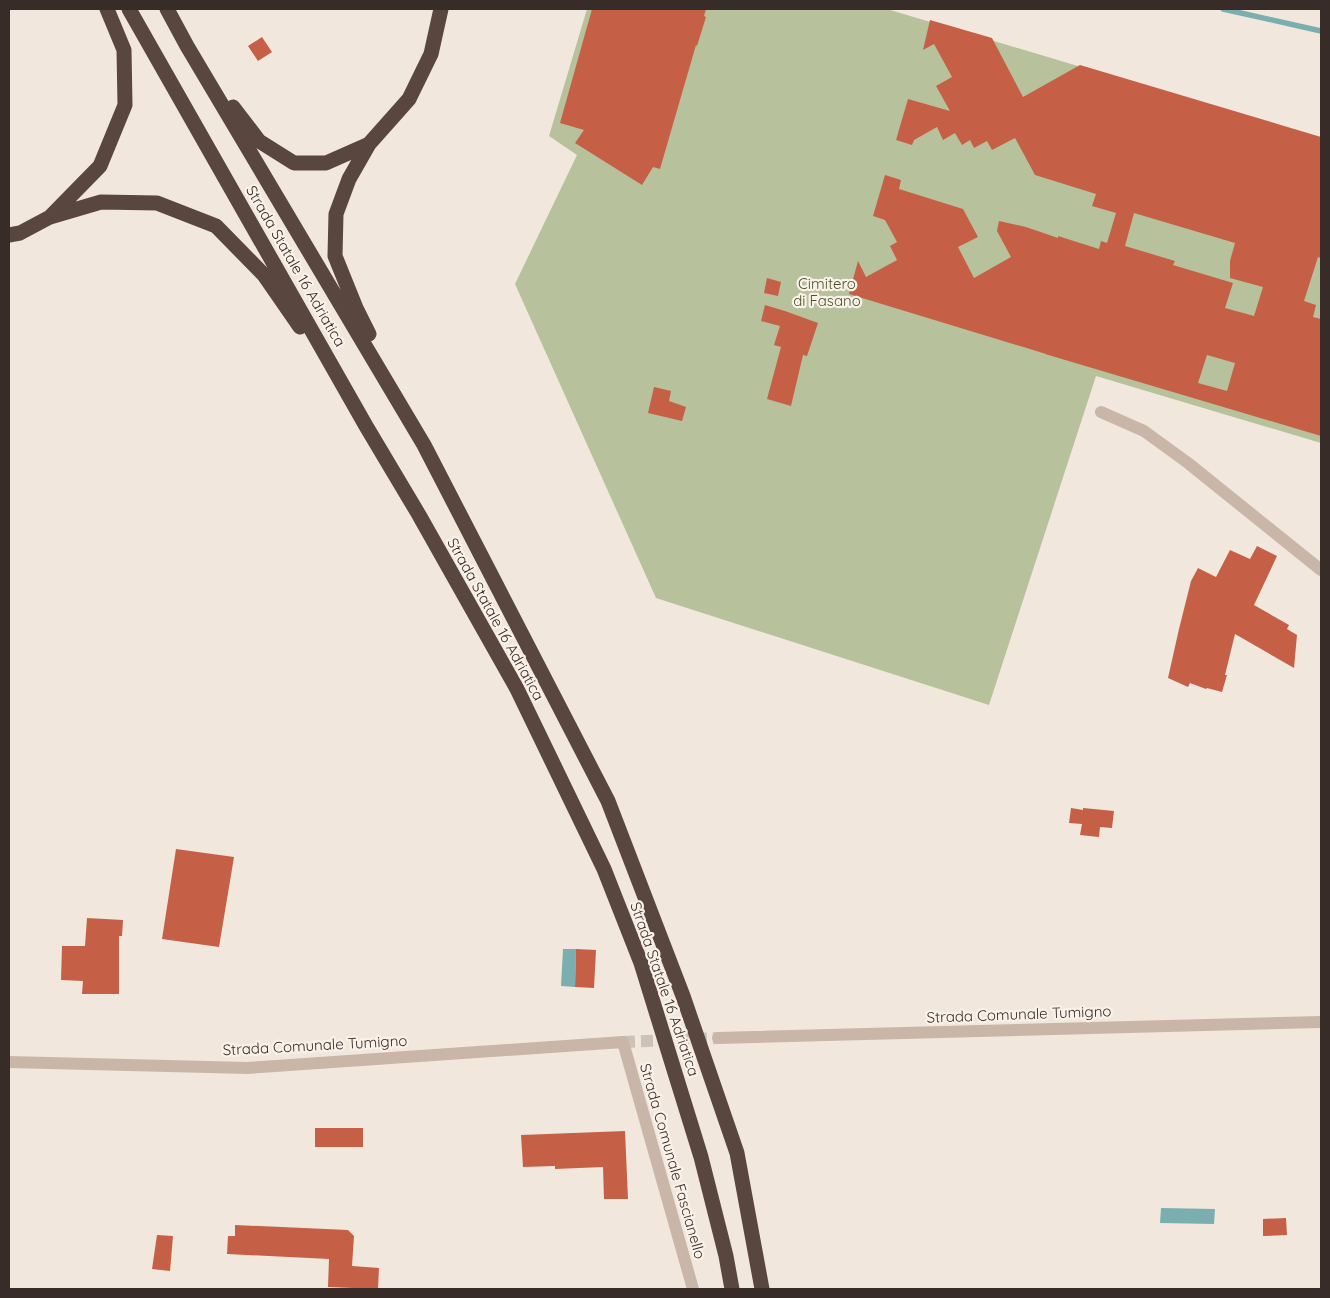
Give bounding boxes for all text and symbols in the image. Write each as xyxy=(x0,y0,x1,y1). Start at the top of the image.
street label: Strada Statale 16 Adriatica xyxy=(242,182,350,350)
park label: Cimitero di Fasano xyxy=(793,274,861,310)
street label: Strada Statale 16 Adriatica xyxy=(443,534,549,704)
street label: Strada Statale 16 Adriatica xyxy=(626,899,704,1079)
street label: Strada Comunale Tumigno xyxy=(926,1001,1112,1027)
street label: Strada Comunale Tumigno xyxy=(222,1031,408,1059)
street label: Strada Comunale Fascianello xyxy=(636,1061,710,1261)

